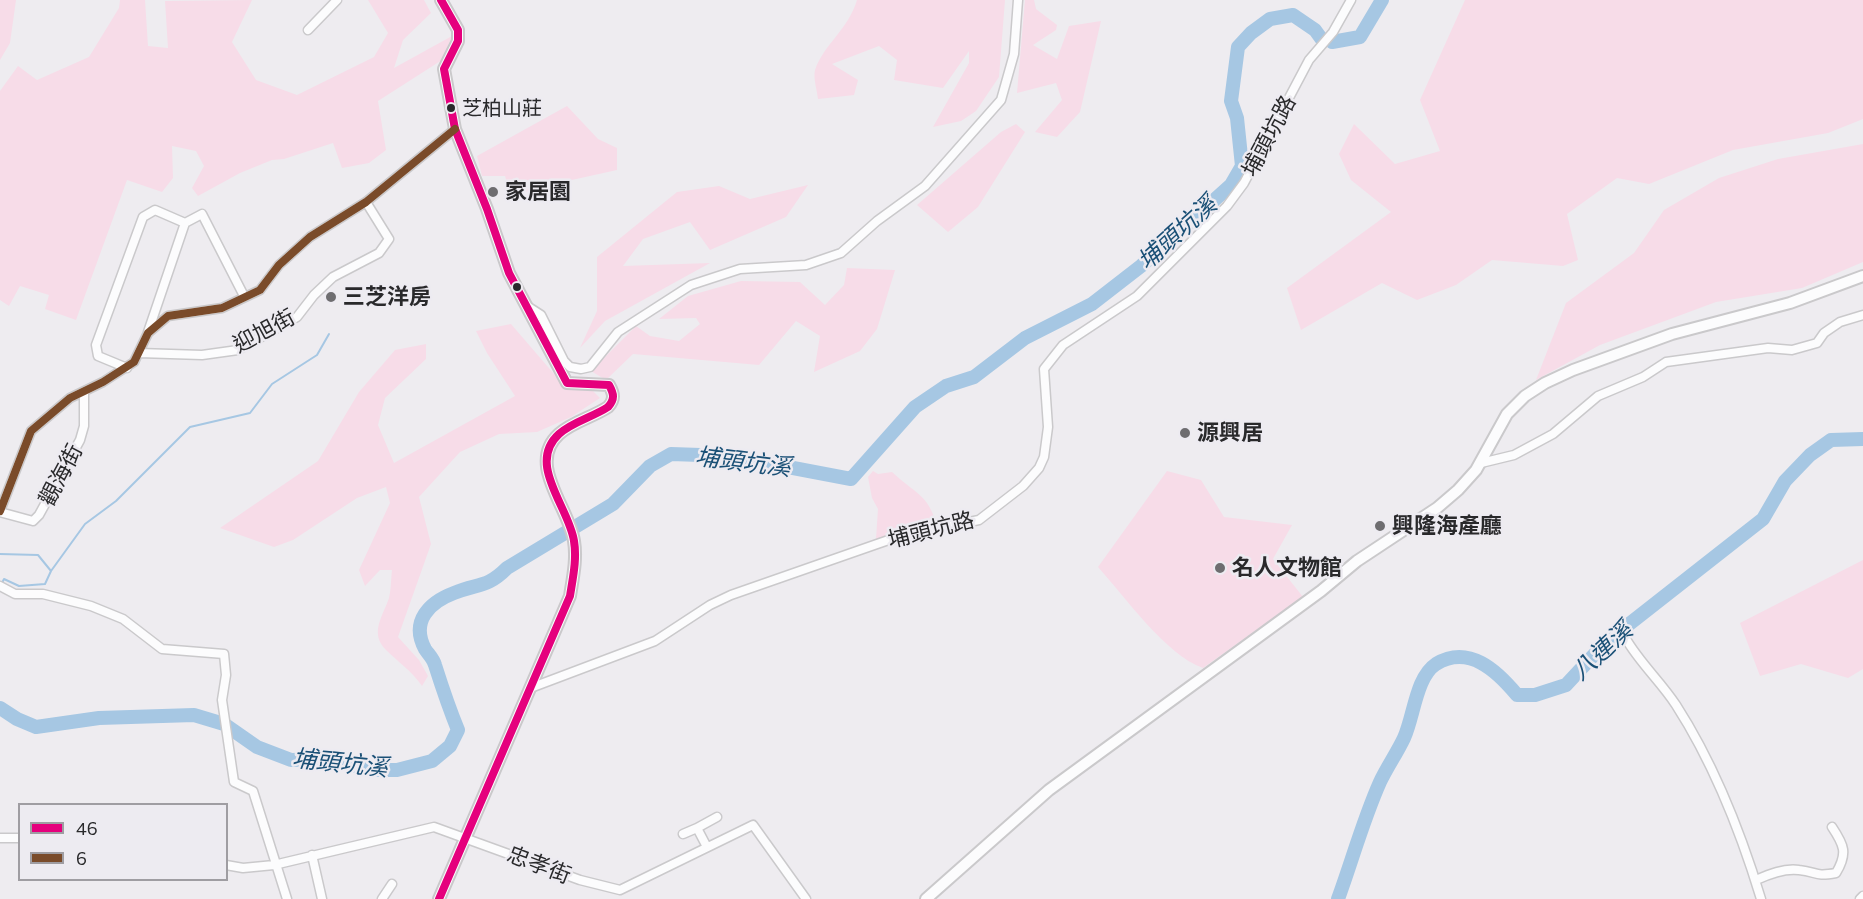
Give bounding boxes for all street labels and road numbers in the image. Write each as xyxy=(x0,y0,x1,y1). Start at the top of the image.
street label: 埔頭坑路 xyxy=(1237,91,1301,181)
street label: 迎旭街 xyxy=(229,304,299,358)
street label: 觀海街 xyxy=(34,440,88,510)
street label: 埔頭坑路 xyxy=(885,507,977,553)
street label: 忠孝街 xyxy=(503,841,575,889)

